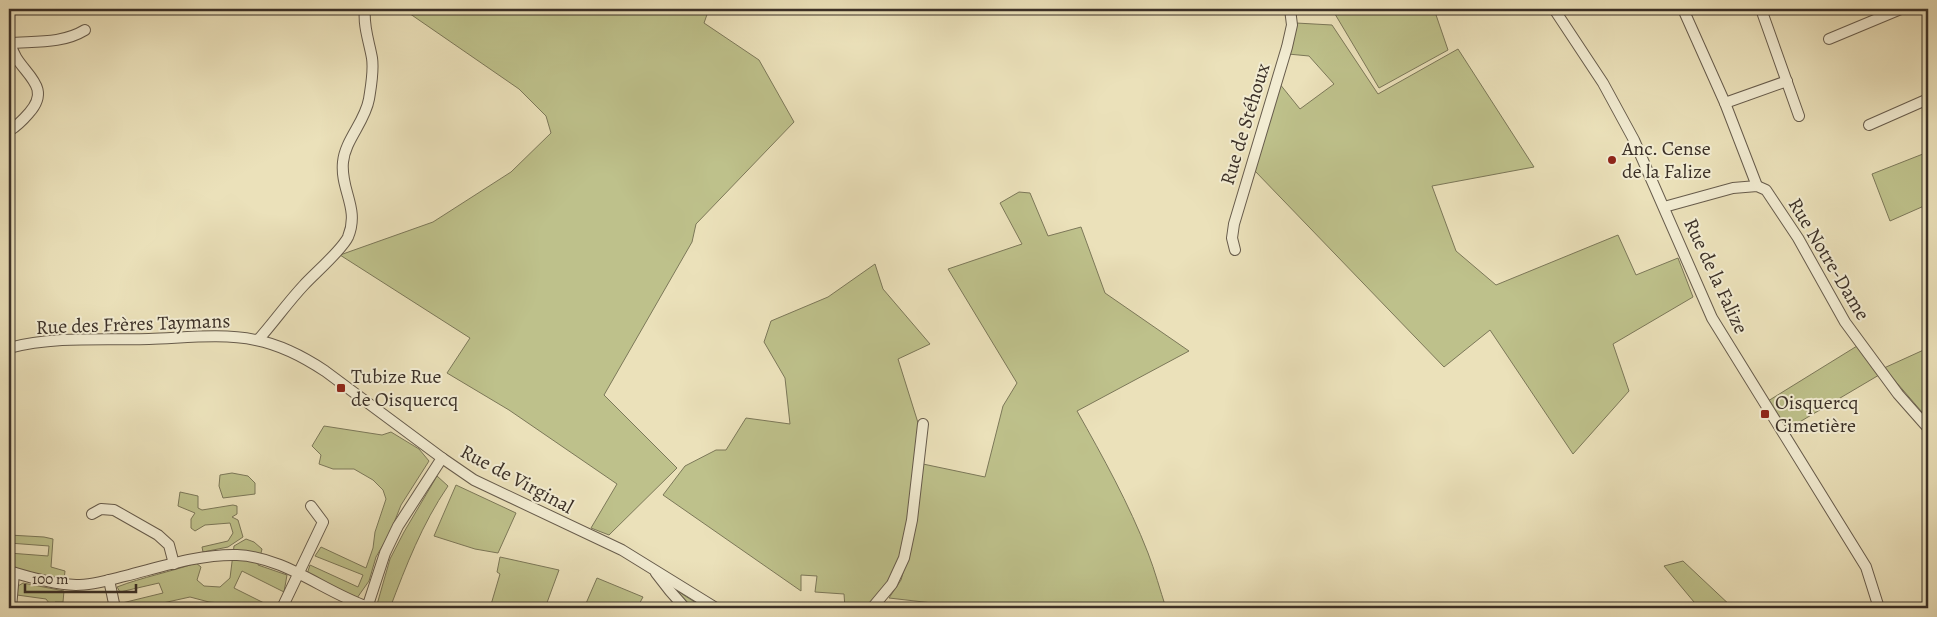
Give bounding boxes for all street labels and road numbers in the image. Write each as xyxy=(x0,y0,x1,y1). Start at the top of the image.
street label: Rue de Stéhoux xyxy=(1214,59,1276,188)
street label: Rue Notre-Dame xyxy=(1782,193,1876,325)
street label: Rue de la Falize xyxy=(1677,214,1755,338)
street label: Rue des Frères Taymans xyxy=(35,307,231,341)
street label: Rue de Virginal xyxy=(456,438,578,520)

